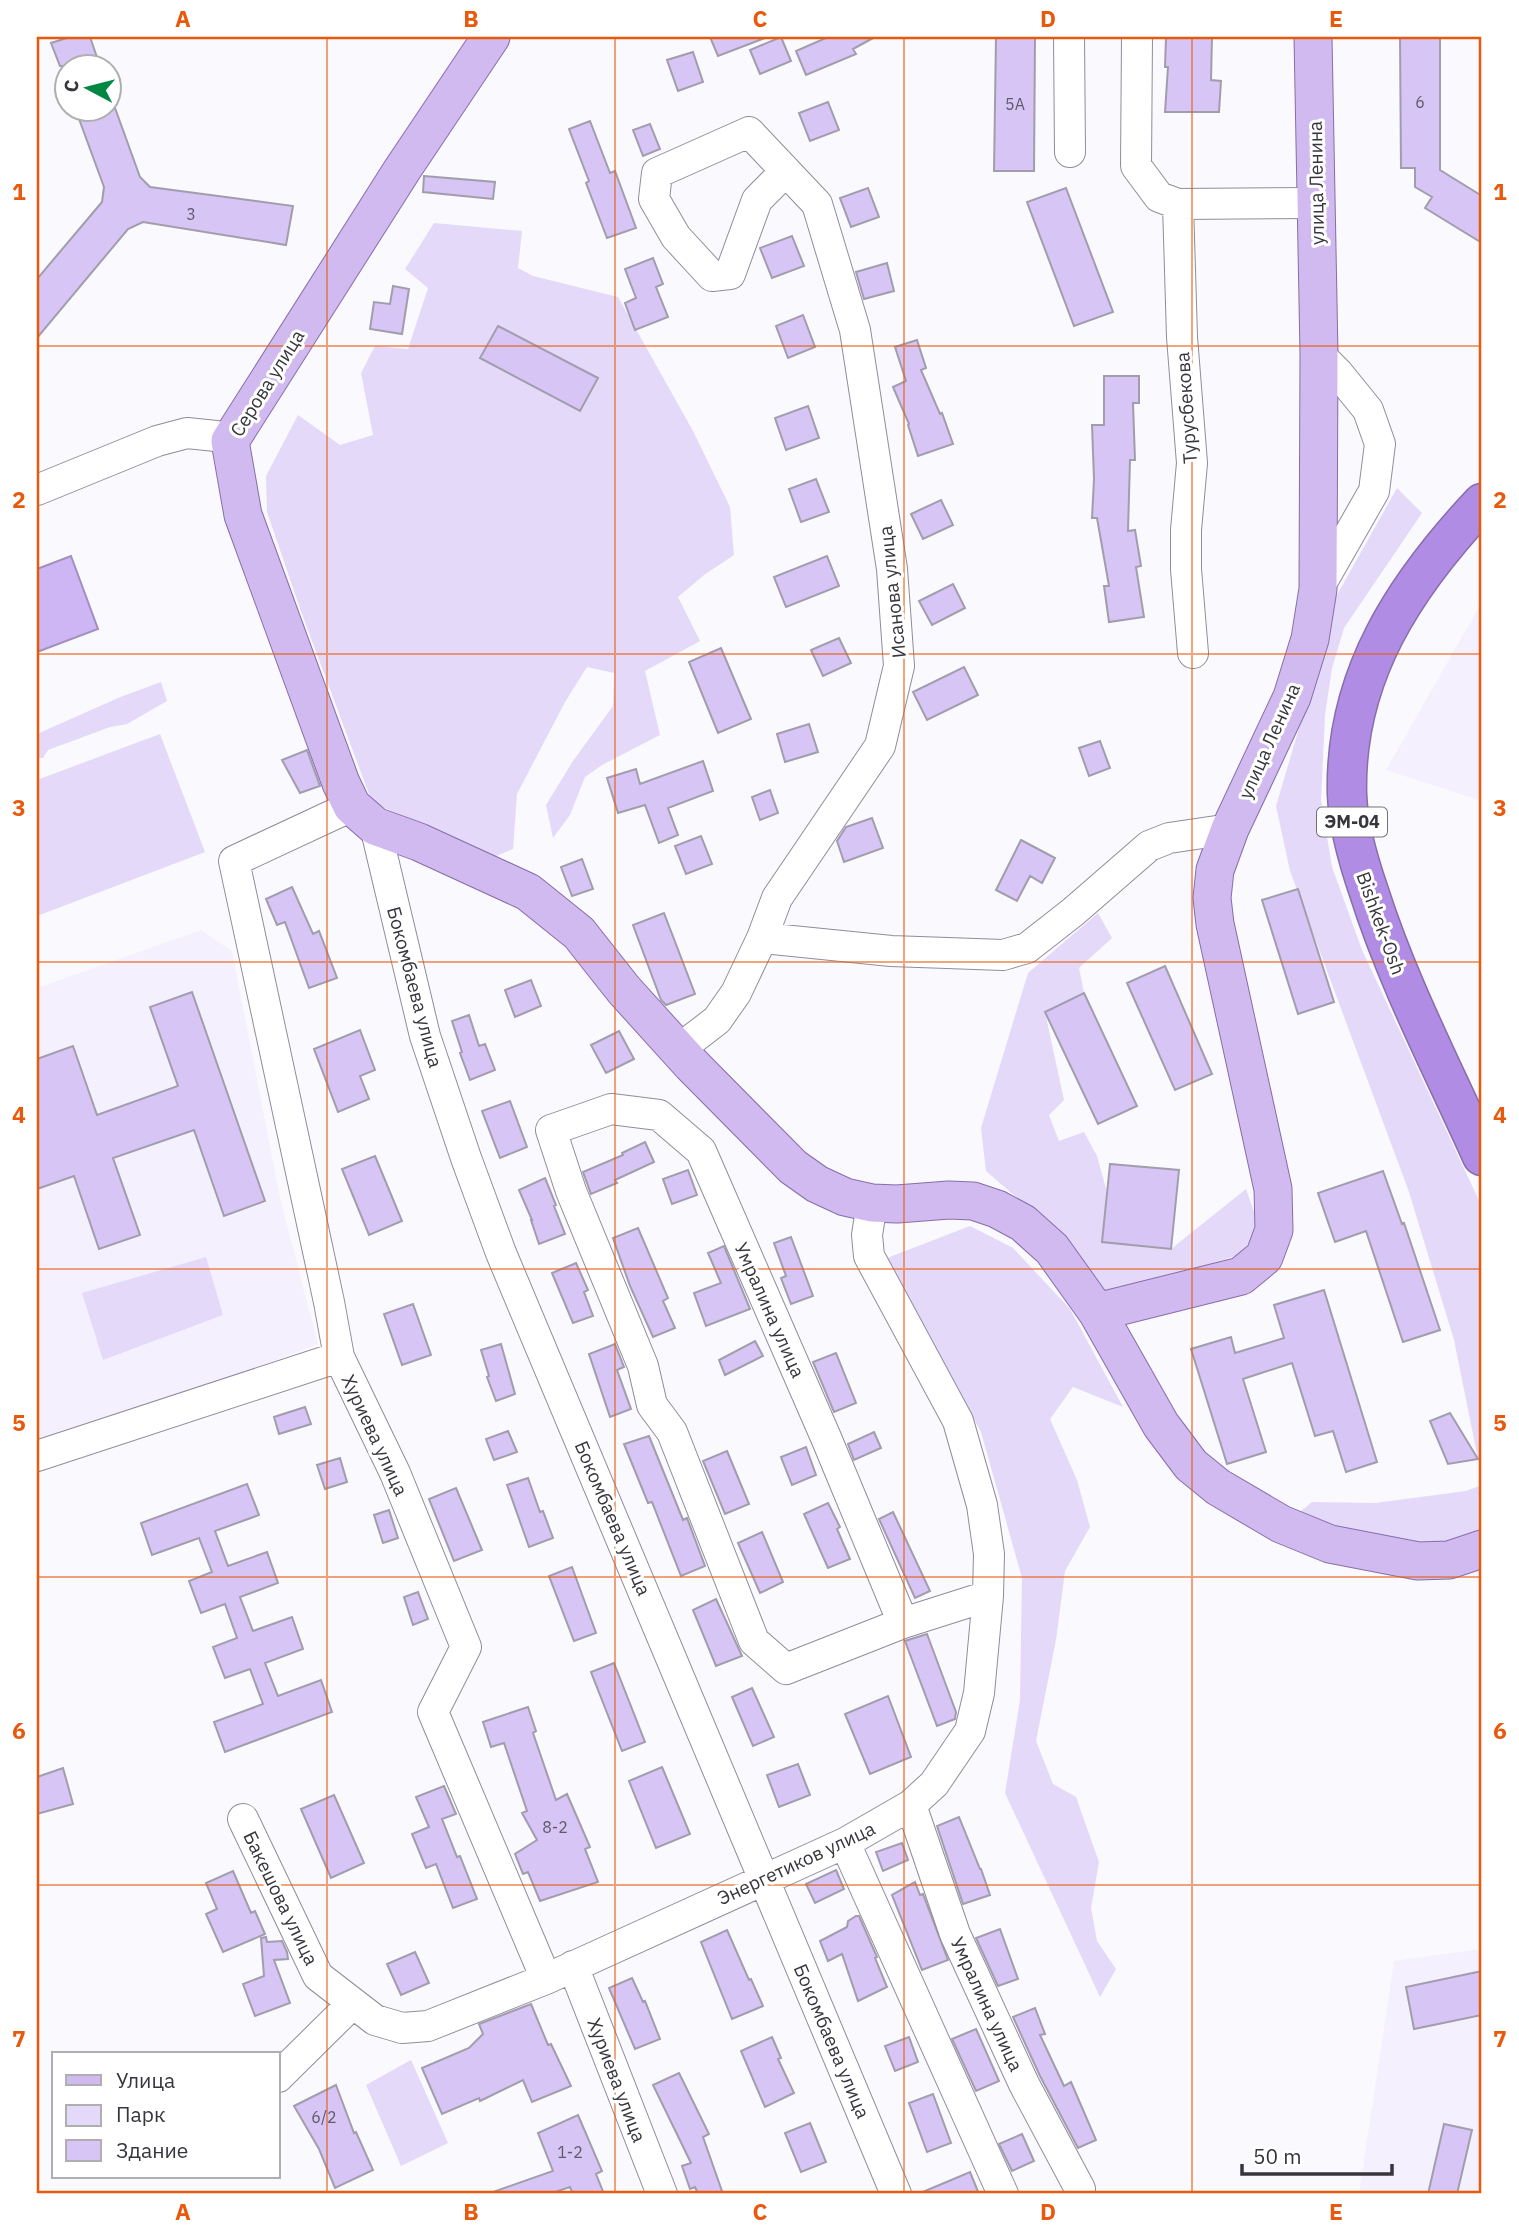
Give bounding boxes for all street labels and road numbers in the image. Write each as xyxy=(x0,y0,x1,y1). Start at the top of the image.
street label: улица Ленина xyxy=(1303,121,1329,245)
street label: Серова улица xyxy=(225,325,309,441)
street label: Турусбекова xyxy=(1170,351,1202,465)
street label: Исанова улица xyxy=(873,525,911,659)
street label: улица Ленина xyxy=(1233,679,1305,803)
road number: ЭМ-04 xyxy=(1317,808,1387,836)
street label: Bishkek-Osh xyxy=(1351,868,1411,978)
street label: Бокомбаева улица xyxy=(382,904,448,1070)
street label: Умралина улица xyxy=(729,1239,811,1381)
street label: Хуриева улица xyxy=(336,1370,414,1500)
street label: Бокомбаева улица xyxy=(570,1437,656,1599)
street label: Энергетиков улица xyxy=(713,1816,879,1910)
street label: Бакешова улица xyxy=(238,1827,324,1969)
street label: Умралина улица xyxy=(945,1933,1029,2075)
street label: Бокомбаева улица xyxy=(789,1960,875,2122)
street label: Хуриева улица xyxy=(582,2014,652,2146)

